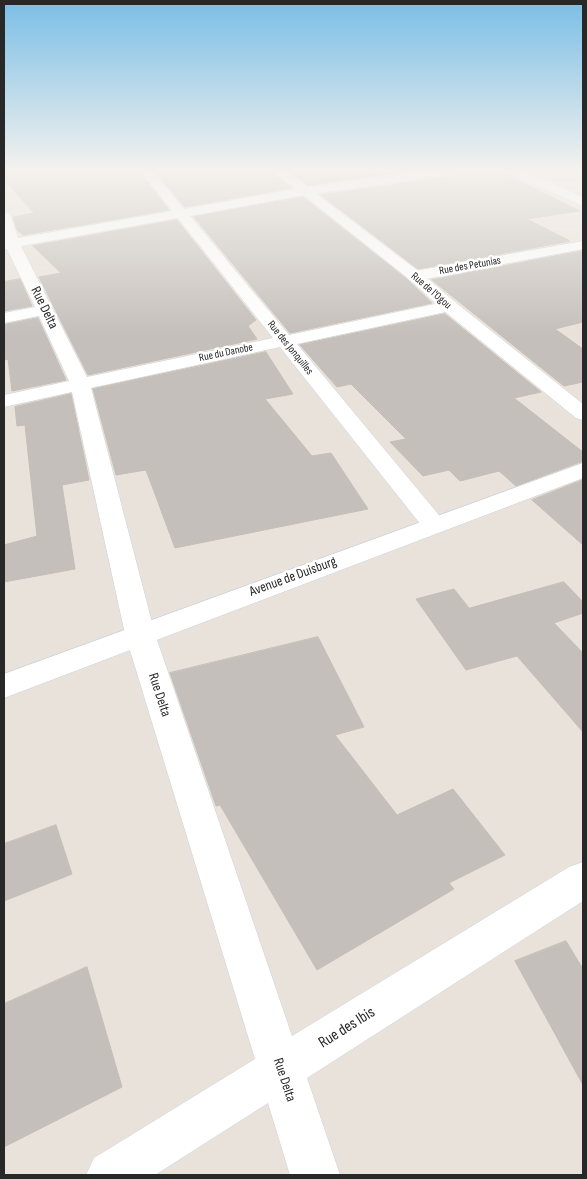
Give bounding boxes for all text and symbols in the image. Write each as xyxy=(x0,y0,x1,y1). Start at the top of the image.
street label: Rue des Petunias xyxy=(438,254,502,278)
street label: Rue de l'Ogou xyxy=(408,270,454,312)
street label: Rue Delta xyxy=(27,284,61,332)
street label: Rue des Jonquilles xyxy=(264,318,316,378)
street label: Rue du Danobe xyxy=(198,341,254,365)
street label: Avenue de Duisburg xyxy=(247,553,339,601)
street label: Rue Delta xyxy=(144,671,174,719)
street label: Rue des Ibis xyxy=(315,1003,379,1053)
street label: Rue Delta xyxy=(269,1056,299,1104)

